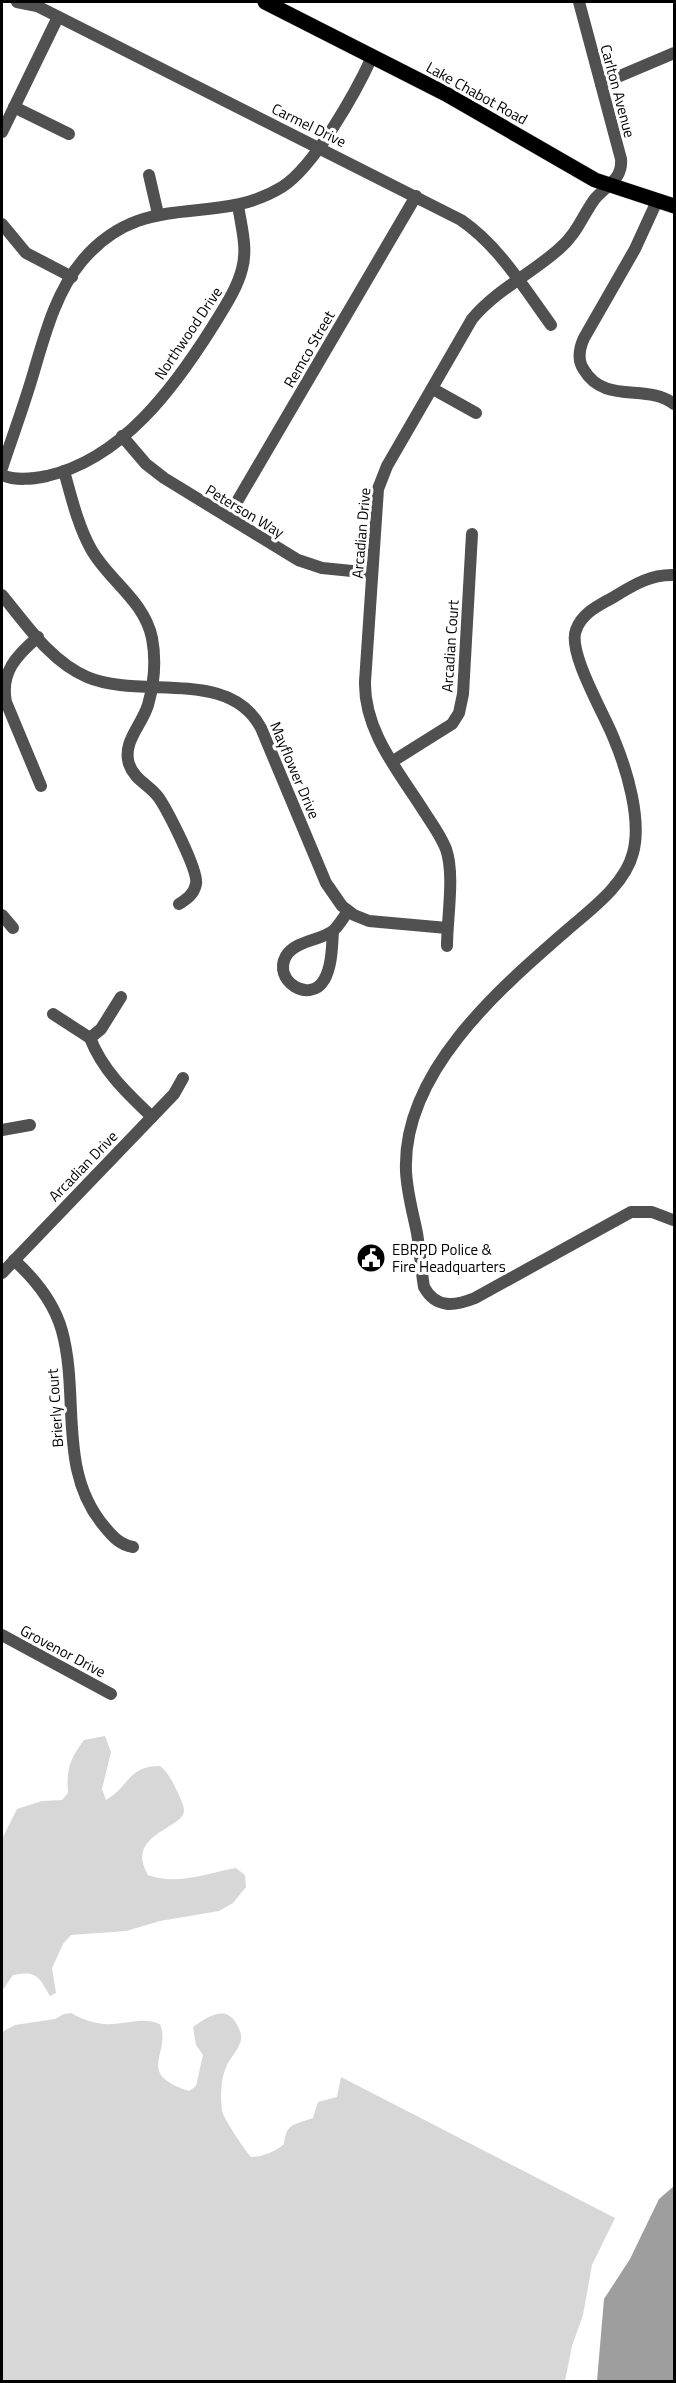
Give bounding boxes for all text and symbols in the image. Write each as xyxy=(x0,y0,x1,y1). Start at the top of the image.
street label: Carlton Avenue xyxy=(594,42,642,140)
street label: Lake Chabot Road xyxy=(422,56,532,130)
street label: Carmel Drive xyxy=(268,97,350,153)
street label: Northwood Drive xyxy=(148,282,228,384)
street label: Remco Street xyxy=(278,306,341,392)
street label: Peterson Way xyxy=(201,478,289,544)
street label: Arcadian Drive xyxy=(346,487,376,579)
street label: Arcadian Court xyxy=(435,598,465,693)
street label: Mayflower Drive xyxy=(264,718,326,822)
street label: Arcadian Drive xyxy=(43,1125,123,1207)
place label: EBRPD Police & Fire Headquarters xyxy=(392,1238,506,1278)
public building icon: EBRPD Police & Fire Headquarters xyxy=(355,1242,387,1274)
street label: Brierly Court xyxy=(41,1367,69,1448)
street label: Grovenor Drive xyxy=(16,1619,110,1683)

